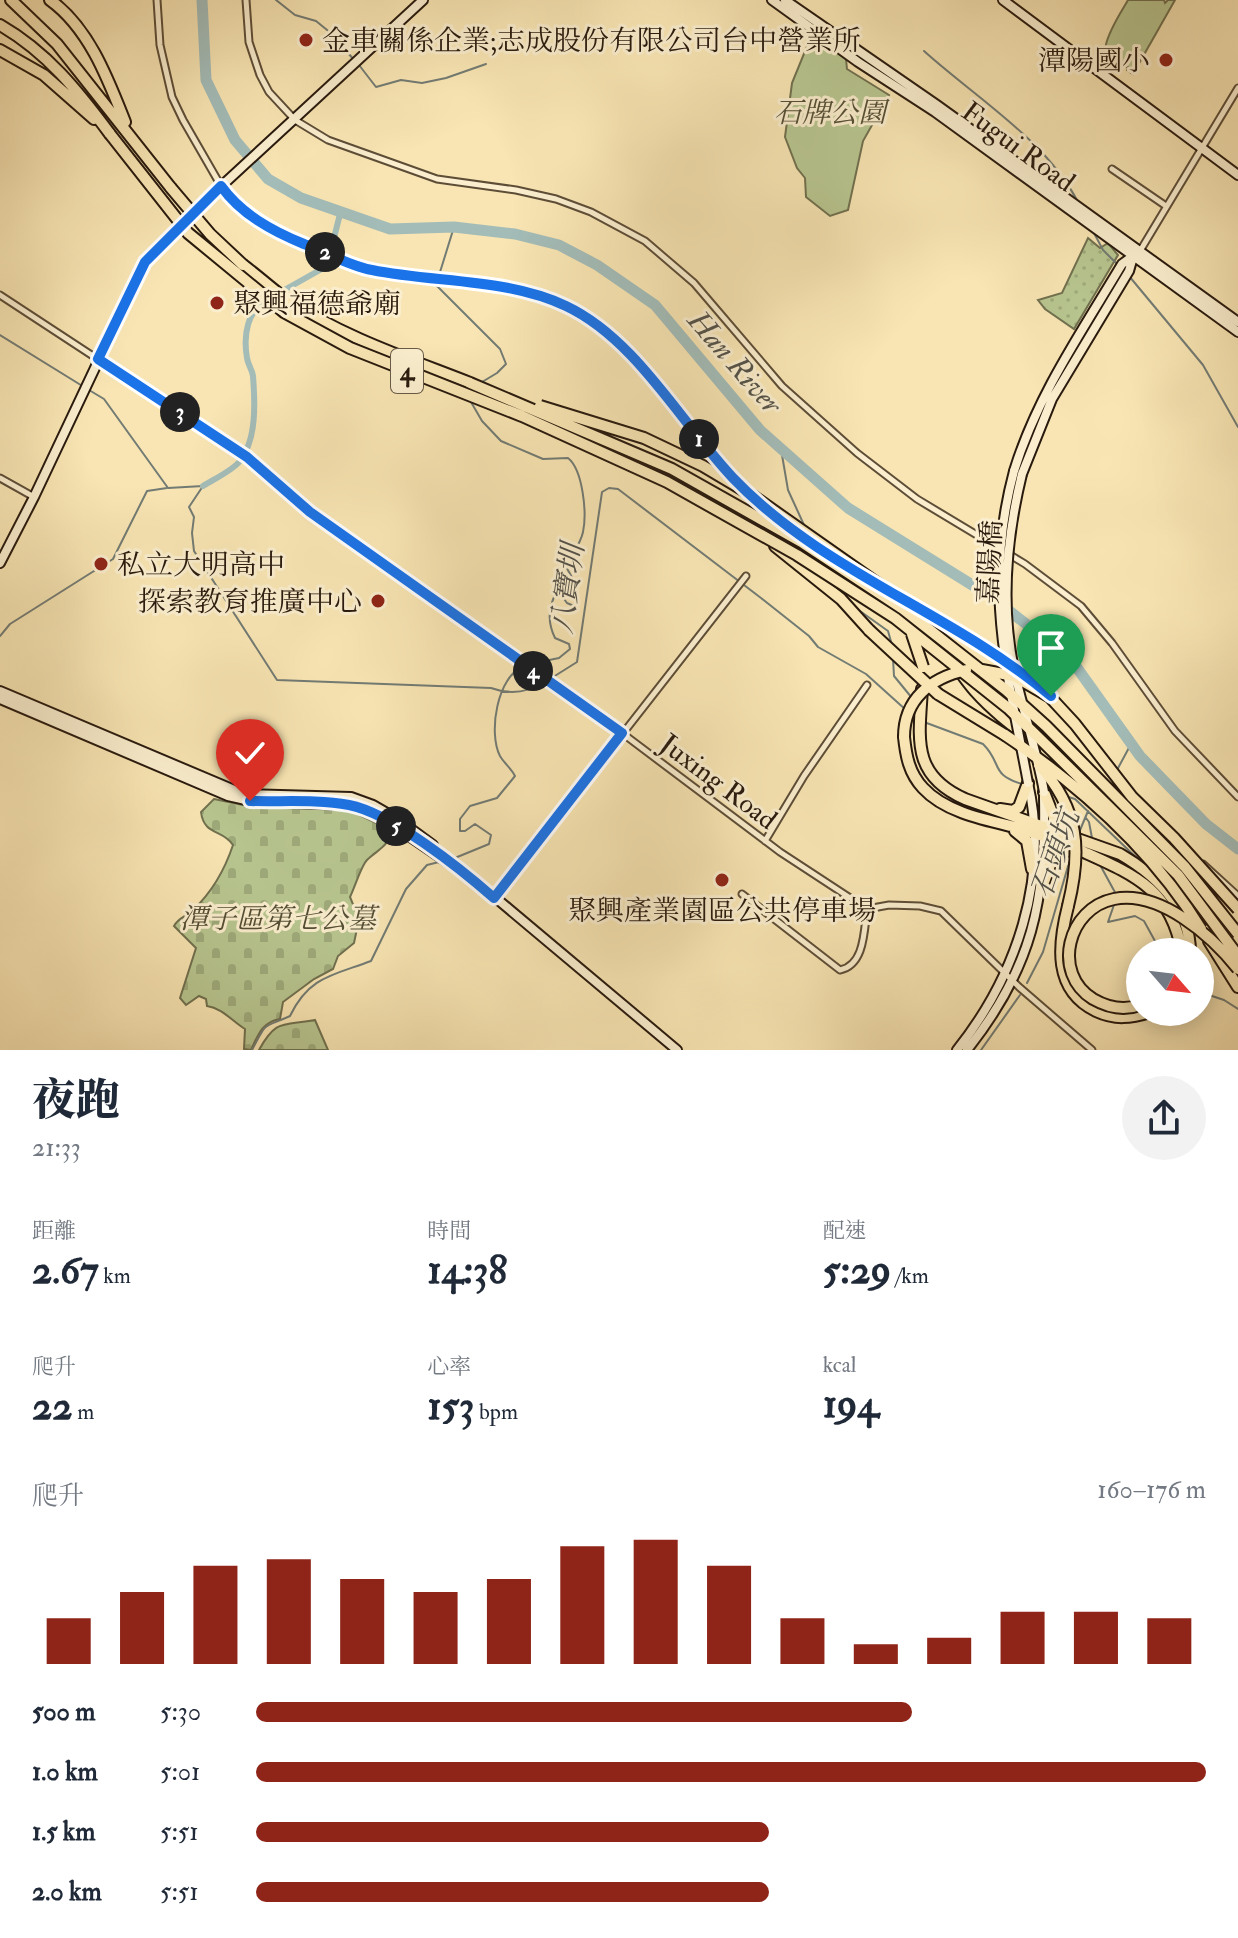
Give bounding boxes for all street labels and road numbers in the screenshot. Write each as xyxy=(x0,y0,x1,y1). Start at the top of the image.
street label: Fugui Road xyxy=(955,94,1082,200)
road number: 4 xyxy=(391,349,423,393)
street label: 嘉陽橋 xyxy=(971,519,1010,605)
street label: Juxing Road xyxy=(652,726,784,838)

